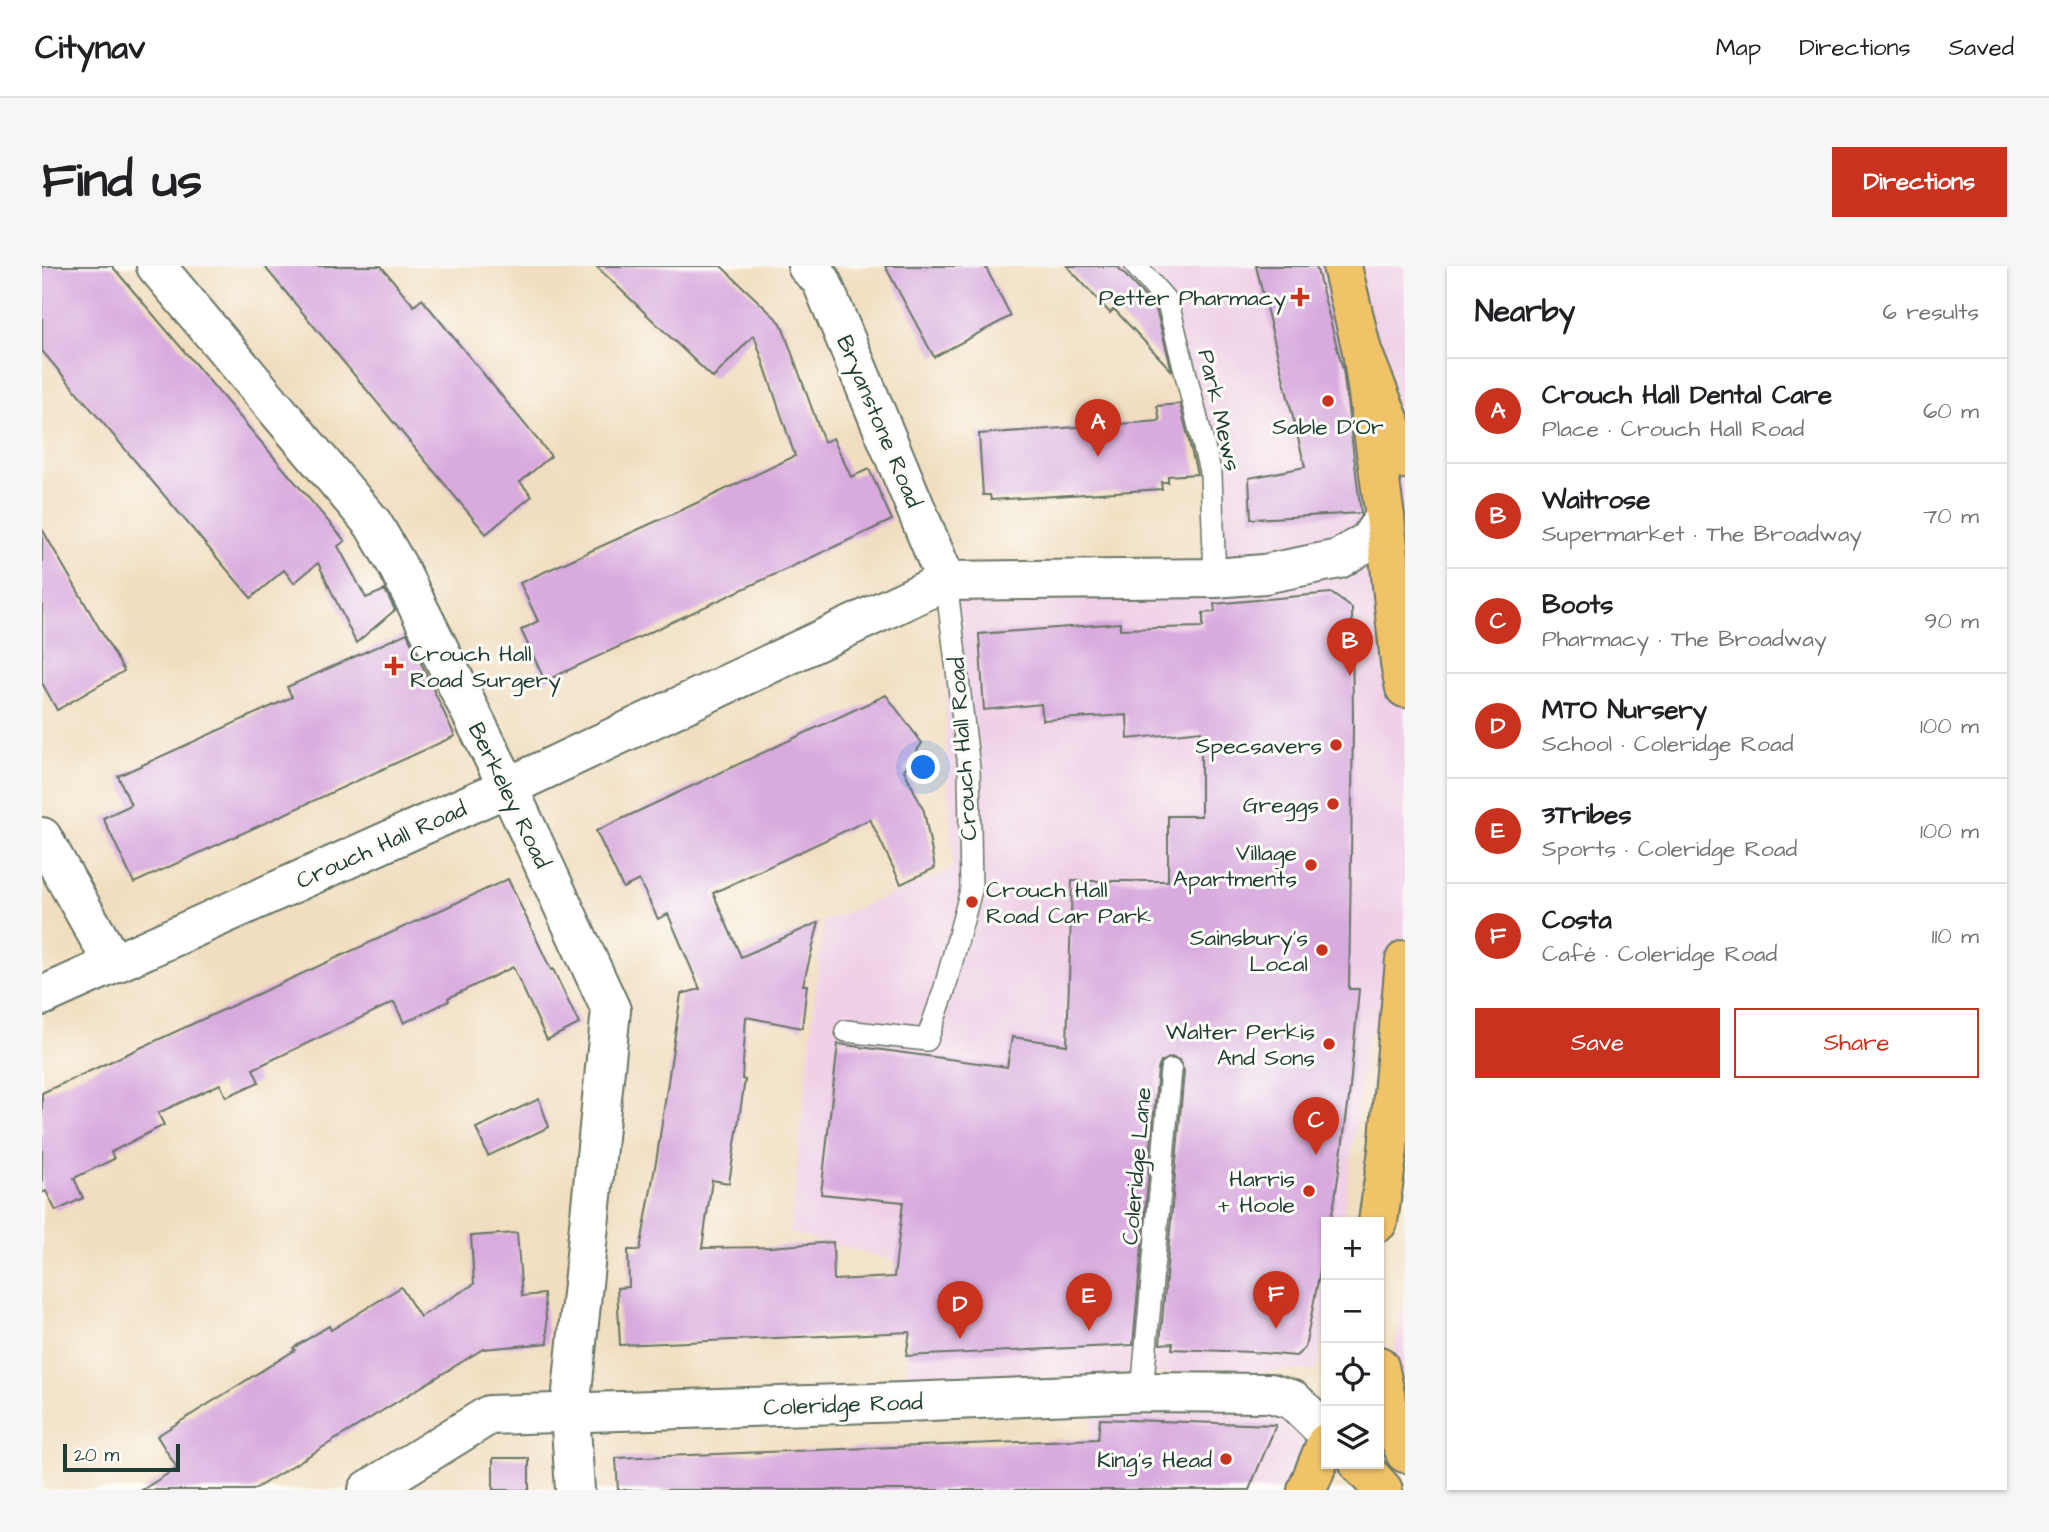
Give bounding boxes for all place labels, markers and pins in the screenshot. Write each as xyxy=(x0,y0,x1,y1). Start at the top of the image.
place label: Petter Pharmacy xyxy=(1099,282,1286,315)
marker: Petter Pharmacy xyxy=(1292,289,1308,305)
marker: Sable D'Or xyxy=(1320,393,1336,409)
pin: A xyxy=(1075,399,1121,457)
place label: Sable D'Or xyxy=(1272,411,1384,443)
pin: B xyxy=(1327,618,1373,676)
place label: Crouch Hall Road Surgery xyxy=(410,638,561,697)
marker: Crouch Hall Road Surgery xyxy=(384,656,404,676)
place label: Specsavers xyxy=(1196,730,1322,762)
marker: Specsavers xyxy=(1328,737,1344,753)
place label: Greggs xyxy=(1243,789,1319,822)
marker: Greggs xyxy=(1325,796,1341,812)
place label: Village Apartments xyxy=(1173,837,1297,895)
marker: Village Apartments xyxy=(1303,857,1319,873)
place label: Crouch Hall Road Car Park xyxy=(986,874,1151,932)
marker: Crouch Hall Road Car Park xyxy=(964,894,980,910)
place label: Sainsbury's Local xyxy=(1190,922,1308,980)
marker: Sainsbury's Local xyxy=(1314,942,1330,958)
place label: Walter Perkis And Sons xyxy=(1165,1016,1315,1074)
marker: Walter Perkis And Sons xyxy=(1321,1036,1337,1052)
pin: C xyxy=(1293,1097,1339,1155)
place label: Harris + Hoole xyxy=(1218,1163,1295,1221)
marker: Harris + Hoole xyxy=(1301,1183,1317,1199)
pin: F xyxy=(1253,1271,1299,1329)
pin: E xyxy=(1066,1273,1112,1331)
pin: D xyxy=(937,1281,983,1339)
place label: King's Head xyxy=(1097,1444,1212,1477)
marker: King's Head xyxy=(1218,1451,1234,1467)

